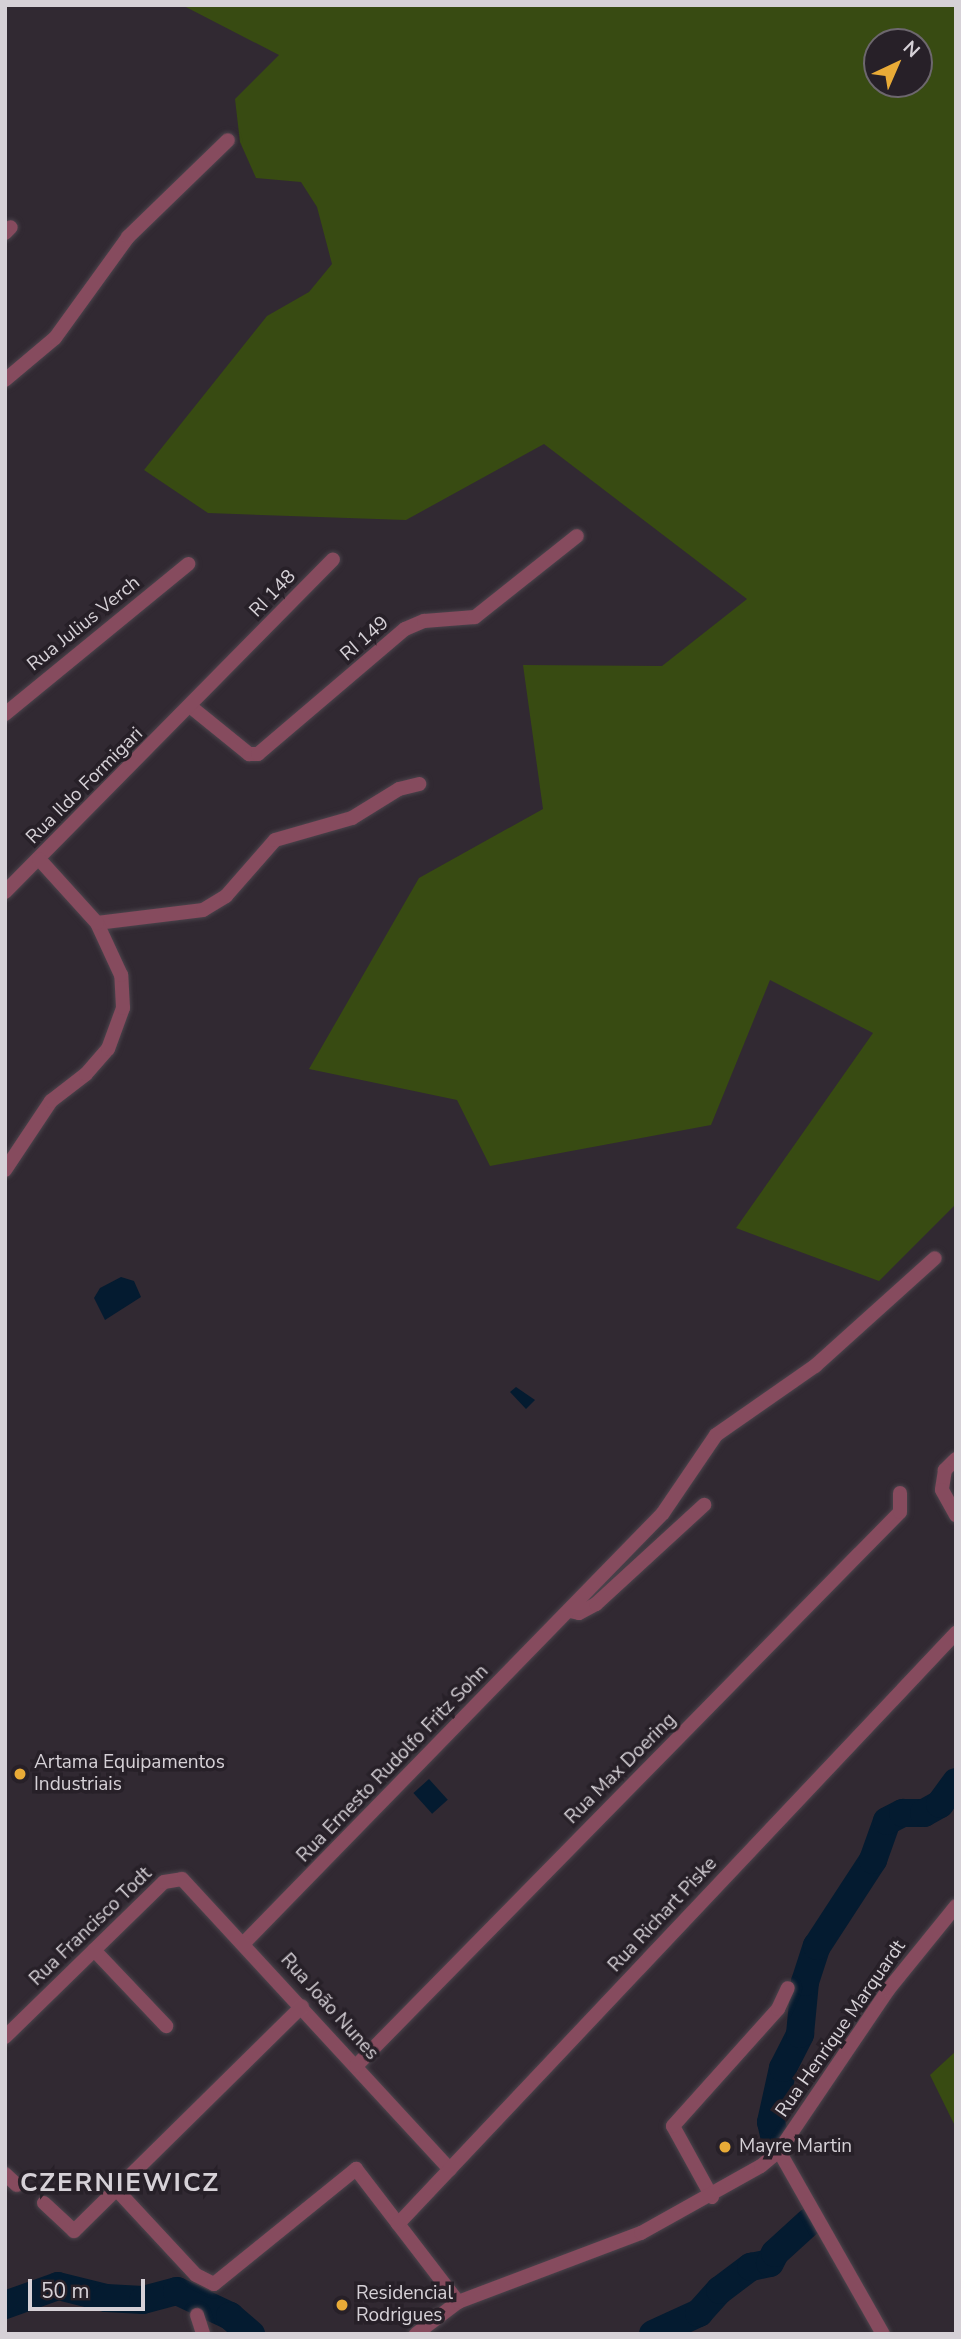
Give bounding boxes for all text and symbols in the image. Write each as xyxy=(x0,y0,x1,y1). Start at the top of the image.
north arrow xyxy=(863,28,933,98)
text: N xyxy=(897,35,925,64)
street label: RI 148 xyxy=(245,566,301,622)
street label: Rua Julius Verch xyxy=(23,572,145,676)
street label: RI 149 xyxy=(336,612,394,666)
street label: Rua Ildo Formigari xyxy=(22,723,148,849)
street label: Rua Ernesto Rudolfo Fritz Sohn xyxy=(292,1660,494,1868)
street label: Rua Max Doering xyxy=(561,1709,681,1829)
place label: Artama Equipamentos Industriais xyxy=(34,1752,225,1796)
marker: Artama Equipamentos Industriais xyxy=(12,1766,28,1782)
street label: Rua Richart Piske xyxy=(604,1853,722,1977)
street label: Rua Francisco Todt xyxy=(25,1863,157,1991)
street label: Rua Henrique Marquardt xyxy=(771,1936,911,2122)
street label: Rua João Nunes xyxy=(275,1949,383,2065)
place label: Mayre Martin xyxy=(739,2136,852,2158)
marker: Mayre Martin xyxy=(717,2139,733,2155)
district label: CZERNIEWICZ xyxy=(21,2167,219,2199)
scale bar xyxy=(32,2266,149,2310)
text: 50 m xyxy=(41,2277,90,2305)
place label: Residencial Rodrigues xyxy=(356,2283,453,2327)
marker: Residencial Rodrigues xyxy=(334,2297,350,2313)

